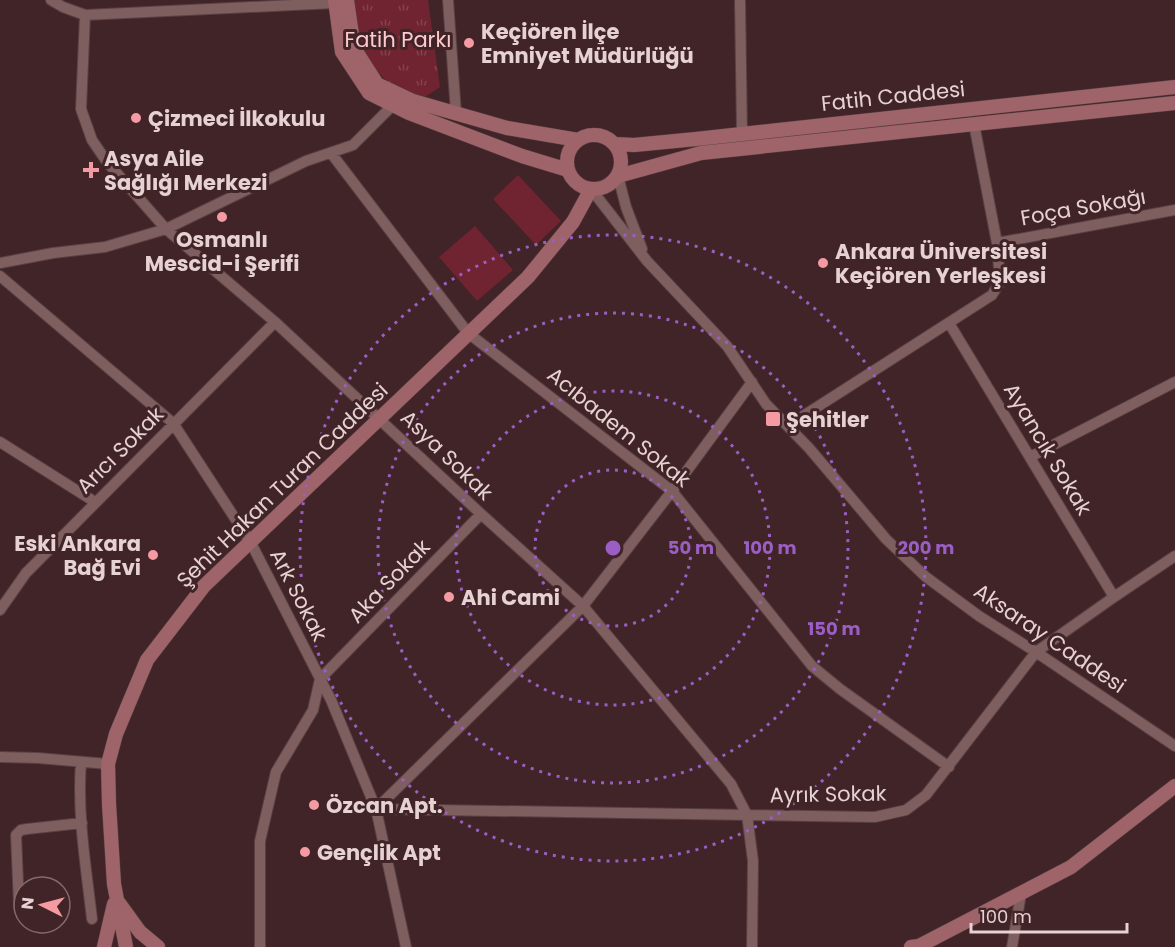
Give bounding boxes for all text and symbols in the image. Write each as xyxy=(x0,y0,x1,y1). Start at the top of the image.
place label: Keçiören İlçe Emniyet Müdürlüğü xyxy=(481,17,694,70)
park label: Fatih Parkı xyxy=(345,25,451,54)
marker: Keçiören İlçe Emniyet Müdürlüğü xyxy=(462,36,476,50)
street label: Fatih Caddesi xyxy=(820,74,966,118)
place label: Çizmeci İlkokulu xyxy=(148,104,325,133)
marker: Çizmeci İlkokulu xyxy=(129,111,143,125)
place label: Asya Aile Sağlığı Merkezi xyxy=(104,144,268,197)
marker: Asya Aile Sağlığı Merkezi xyxy=(82,161,100,179)
street label: Foça Sokağı xyxy=(1018,182,1148,232)
marker: Osmanlı Mescid-i Şerifi xyxy=(215,210,229,224)
place label: Osmanlı Mescid-i Şerifi xyxy=(145,225,299,278)
place label: Ankara Üniversitesi Keçiören Yerleşkesi xyxy=(835,237,1047,290)
marker: Ankara Üniversitesi Keçiören Yerleşkesi xyxy=(816,256,830,270)
street label: Acıbadem Sokak xyxy=(541,360,697,494)
street label: Şehit Hakan Turan Caddesi xyxy=(170,376,394,594)
street label: Ayancık Sokak xyxy=(997,377,1099,521)
street label: Arıcı Sokak xyxy=(70,400,170,500)
street label: Asya Sokak xyxy=(394,403,500,507)
place label: Şehitler xyxy=(786,405,869,434)
marker: Şehitler xyxy=(764,410,782,428)
place label: Eski Ankara Bağ Evi xyxy=(14,529,141,582)
street label: Aka Sokak xyxy=(342,533,436,629)
text: 50 m xyxy=(668,535,714,560)
text: 100 m xyxy=(743,535,797,560)
text: 200 m xyxy=(898,535,954,560)
centre of rings xyxy=(603,538,623,558)
street label: Ark Sokak xyxy=(263,544,335,646)
marker: Eski Ankara Bağ Evi xyxy=(146,548,160,562)
street label: Aksaray Caddesi xyxy=(968,576,1132,700)
place label: Ahi Cami xyxy=(461,583,560,612)
marker: Ahi Cami xyxy=(442,590,456,604)
text: 150 m xyxy=(807,616,861,641)
street label: Ayrık Sokak xyxy=(769,778,887,810)
place label: Özcan Apt. xyxy=(326,791,443,820)
marker: Özcan Apt. xyxy=(307,798,321,812)
place label: Gençlik Apt xyxy=(317,838,441,867)
marker: Gençlik Apt xyxy=(298,845,312,859)
north arrow xyxy=(12,875,72,935)
text: N xyxy=(16,896,40,911)
scale bar xyxy=(971,896,1127,934)
text: 100 m xyxy=(980,904,1032,929)

